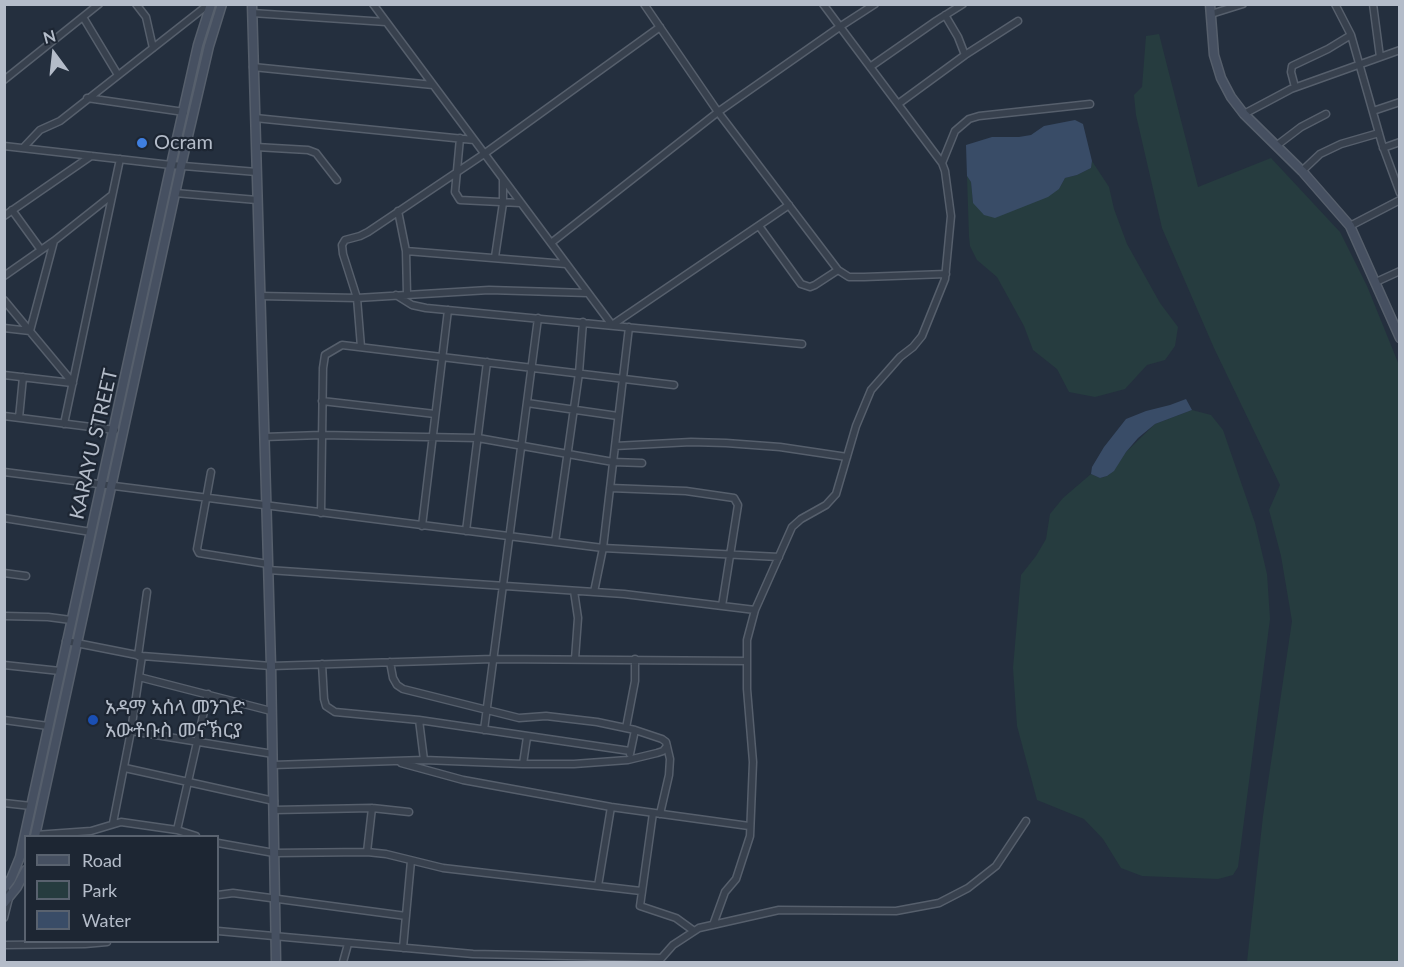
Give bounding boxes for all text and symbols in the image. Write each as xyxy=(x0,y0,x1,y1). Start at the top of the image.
north arrow xyxy=(24,24,84,84)
text: N xyxy=(41,25,58,47)
place label: Ocram xyxy=(154,131,213,155)
marker: Ocram xyxy=(135,136,149,150)
street label: KARAYU STREET xyxy=(65,366,123,522)
place label: አዳማ አሰላ መንገድ አውቶቡስ መናኽርያ xyxy=(105,696,245,743)
marker: አዳማ አሰላ መንገድ አውቶቡስ መናኽርያ xyxy=(86,713,100,727)
legend xyxy=(24,835,219,943)
text: Road xyxy=(82,849,122,871)
text: Park xyxy=(82,879,117,901)
text: Water xyxy=(82,909,131,931)

